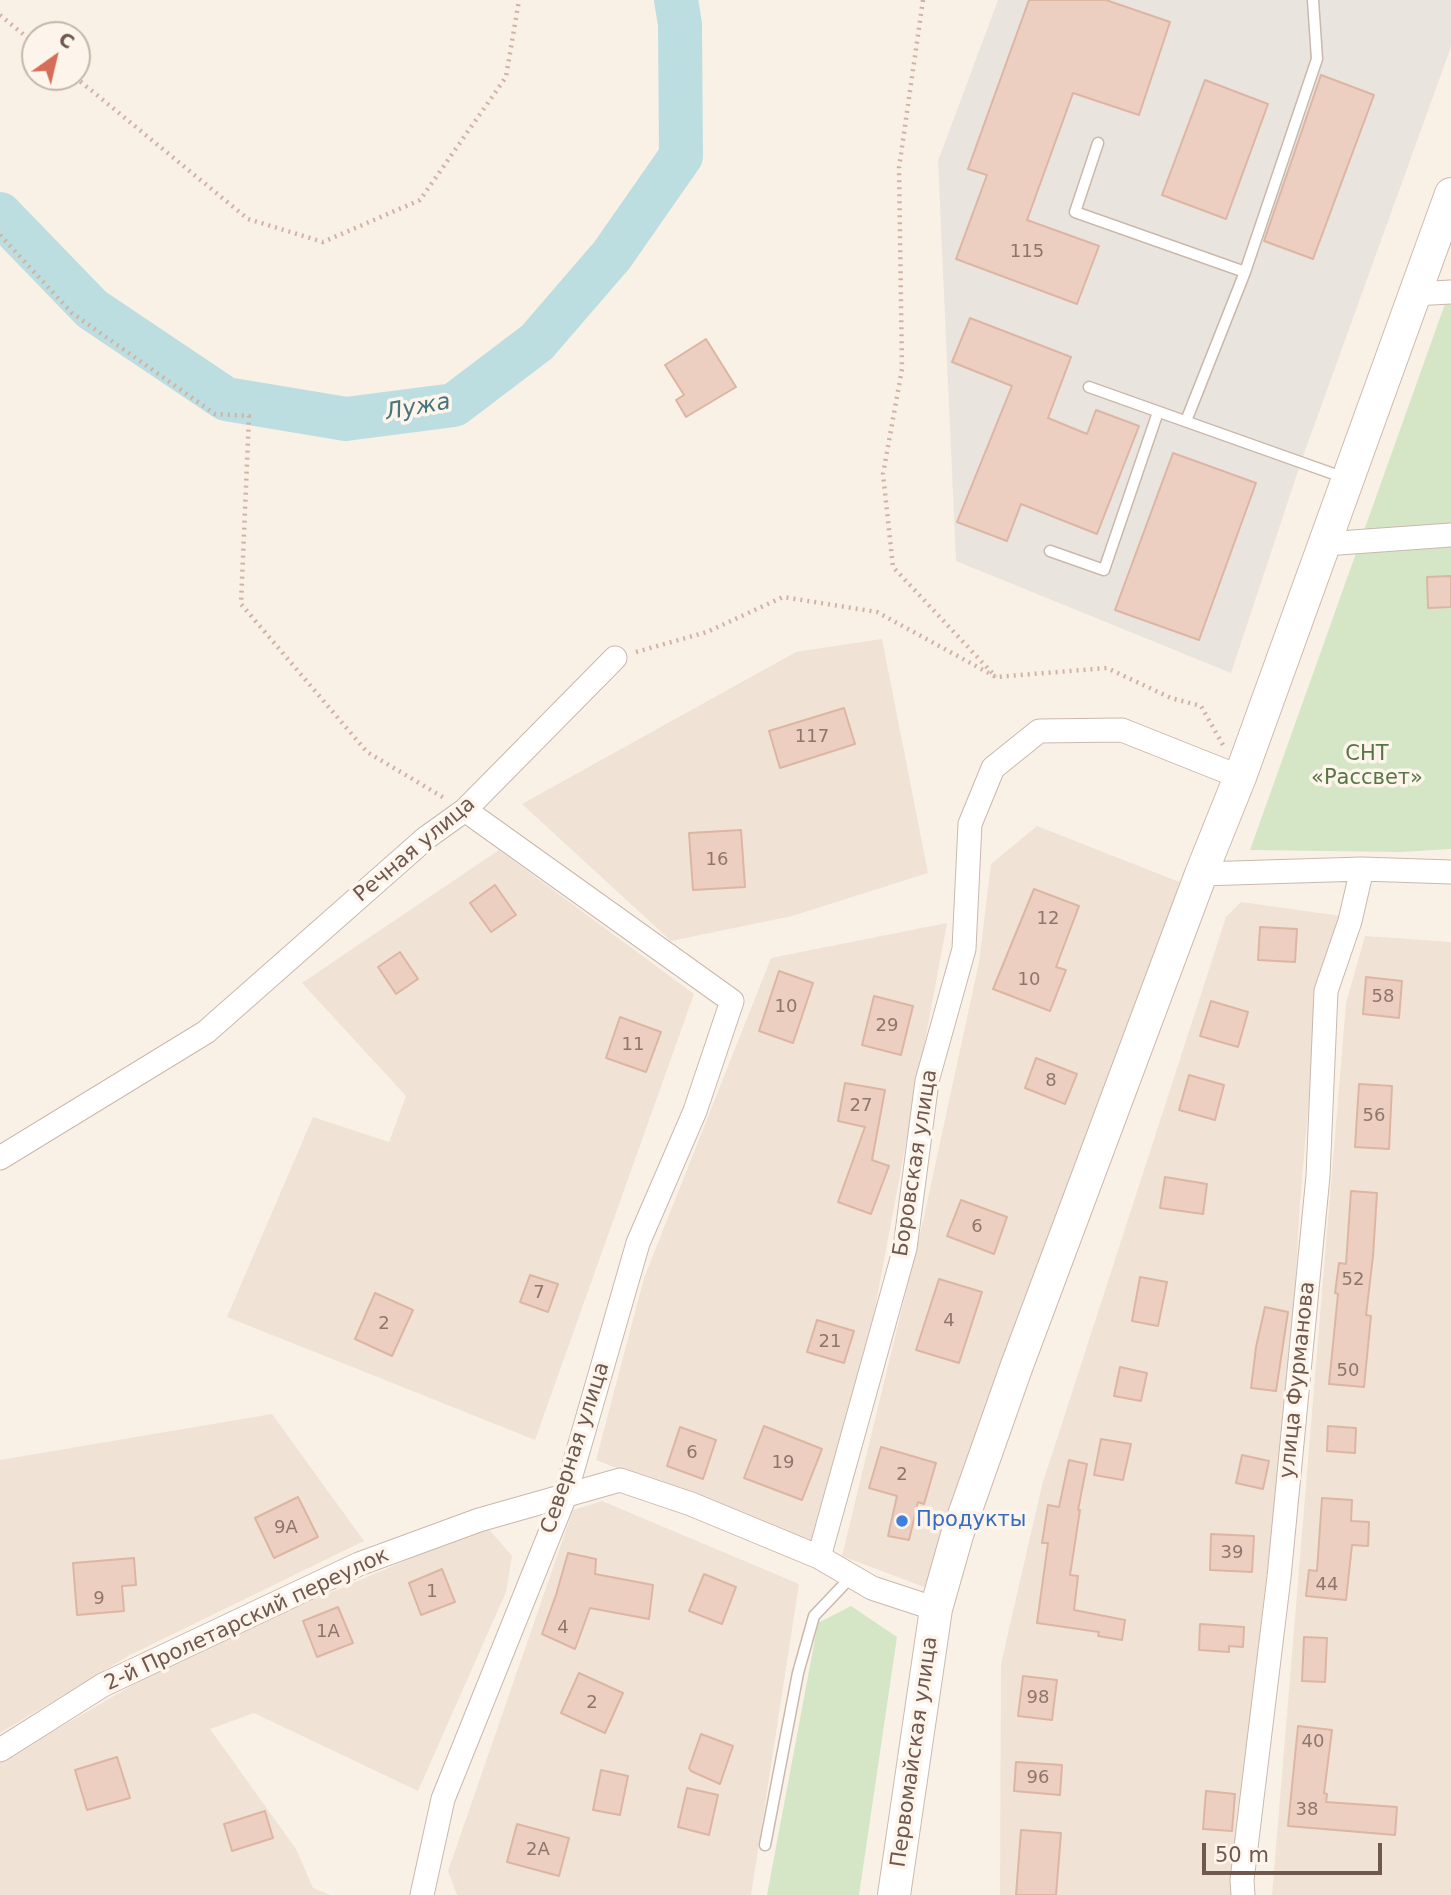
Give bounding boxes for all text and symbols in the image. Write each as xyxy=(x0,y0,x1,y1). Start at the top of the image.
north arrow xyxy=(21,21,91,91)
text: С xyxy=(55,27,79,53)
house number: 115 xyxy=(1010,241,1044,263)
water label: Лужа xyxy=(383,389,453,427)
house number: 117 xyxy=(795,726,829,748)
park label: СНТ «Рассвет» xyxy=(1311,742,1423,792)
street label: Речная улица xyxy=(349,792,481,908)
house number: 16 xyxy=(706,849,728,871)
house number: 12 xyxy=(1037,908,1059,930)
house number: 10 xyxy=(1018,969,1040,991)
house number: 58 xyxy=(1372,986,1394,1008)
house number: 10 xyxy=(775,996,797,1018)
house number: 29 xyxy=(876,1015,898,1037)
house number: 11 xyxy=(622,1034,644,1056)
street label: Боровская улица xyxy=(889,1068,943,1258)
house number: 8 xyxy=(1045,1070,1057,1092)
house number: 27 xyxy=(850,1095,872,1117)
house number: 56 xyxy=(1363,1105,1385,1127)
house number: 6 xyxy=(971,1216,983,1238)
house number: 52 xyxy=(1342,1269,1364,1291)
street label: улица Фурманова xyxy=(1275,1280,1321,1480)
house number: 7 xyxy=(533,1282,545,1304)
house number: 4 xyxy=(943,1310,955,1332)
house number: 2 xyxy=(378,1313,390,1335)
house number: 21 xyxy=(819,1331,841,1353)
street label: Северная улица xyxy=(536,1359,616,1537)
house number: 50 xyxy=(1337,1360,1359,1382)
house number: 6 xyxy=(686,1442,698,1464)
house number: 19 xyxy=(772,1452,794,1474)
house number: 2 xyxy=(896,1464,908,1486)
place label: Продукты xyxy=(916,1508,1026,1534)
marker: Продукты xyxy=(894,1513,910,1529)
house number: 9А xyxy=(274,1517,298,1539)
house number: 39 xyxy=(1221,1542,1243,1564)
street label: 2-й Пролетарский переулок xyxy=(101,1543,393,1697)
house number: 44 xyxy=(1316,1574,1338,1596)
house number: 1 xyxy=(426,1581,438,1603)
house number: 9 xyxy=(93,1588,105,1610)
house number: 4 xyxy=(557,1617,569,1639)
house number: 1А xyxy=(316,1621,340,1643)
street label: Первомайская улица xyxy=(886,1635,944,1869)
house number: 98 xyxy=(1027,1687,1049,1709)
house number: 2 xyxy=(586,1692,598,1714)
house number: 40 xyxy=(1302,1731,1324,1753)
house number: 96 xyxy=(1027,1767,1049,1789)
house number: 38 xyxy=(1296,1799,1318,1821)
scale bar xyxy=(1206,1828,1386,1872)
house number: 2А xyxy=(526,1839,550,1861)
text: 50 m xyxy=(1215,1843,1269,1867)

